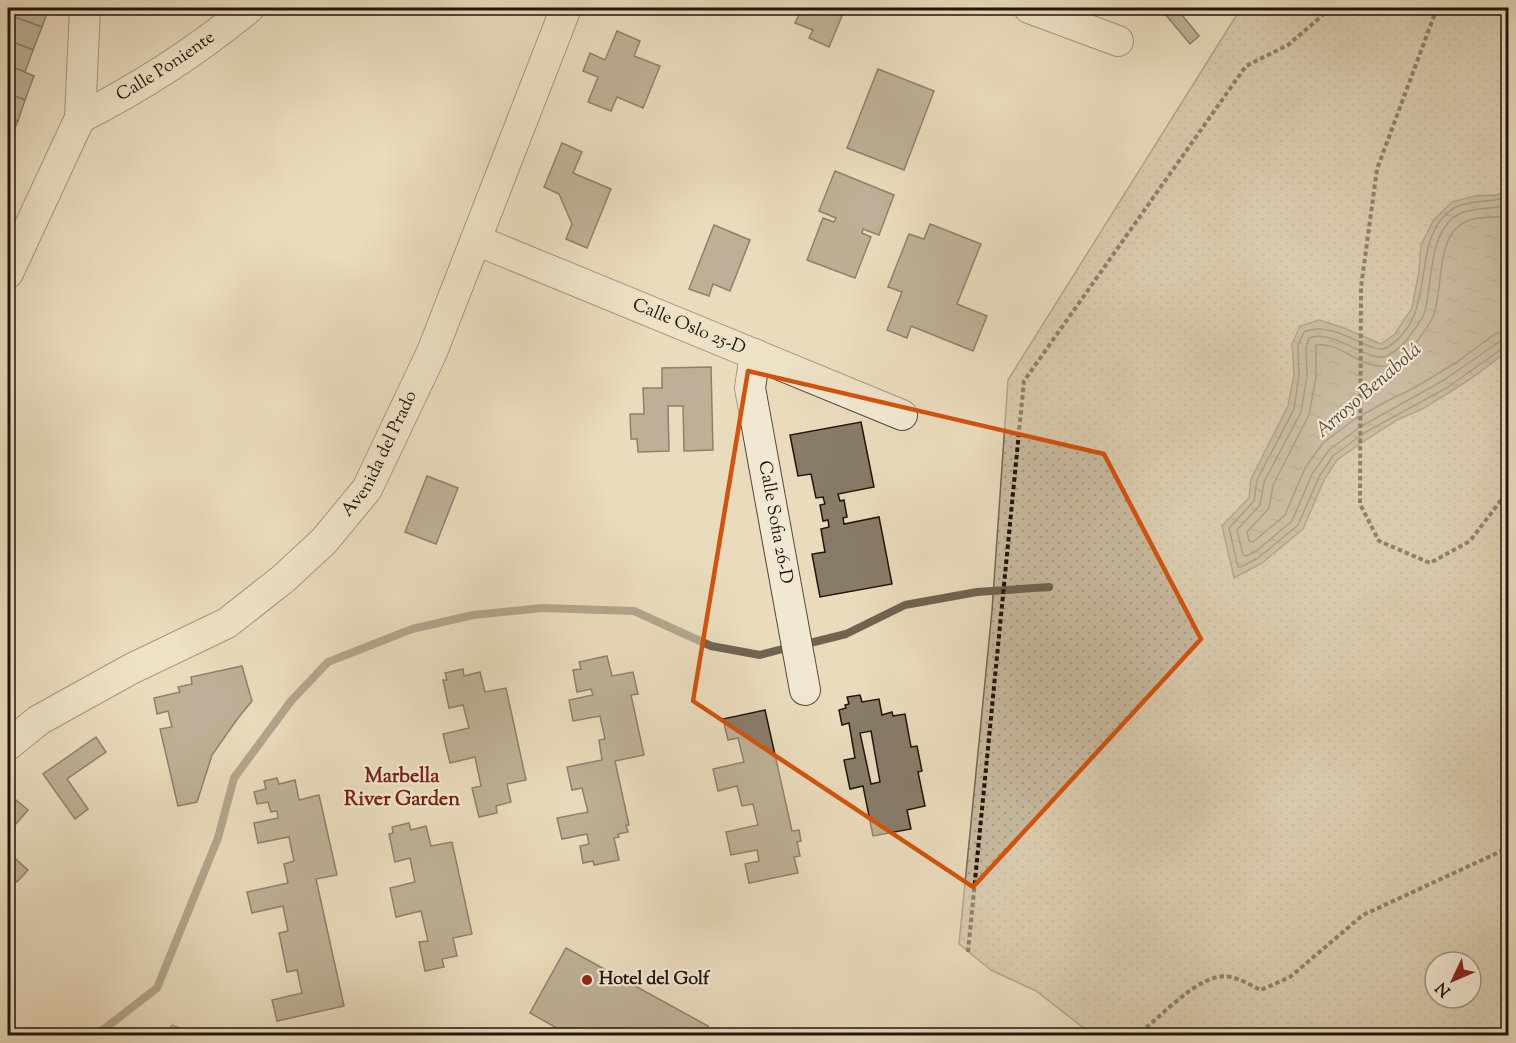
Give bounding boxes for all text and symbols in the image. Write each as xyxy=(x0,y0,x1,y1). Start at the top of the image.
street label: Calle Poniente xyxy=(112,25,221,109)
street label: Calle Oslo 25-D xyxy=(628,292,749,362)
water label: Arroyo Benabolá xyxy=(1309,336,1429,446)
street label: Avenida del Prado xyxy=(336,386,425,523)
street label: Calle Sofia 26-D xyxy=(750,459,798,586)
district label: Marbella River Garden xyxy=(344,763,460,815)
north arrow xyxy=(1423,950,1483,1010)
place label: Hotel del Golf xyxy=(599,967,711,993)
marker: Hotel del Golf xyxy=(580,973,594,987)
text: N xyxy=(1431,976,1457,1001)

